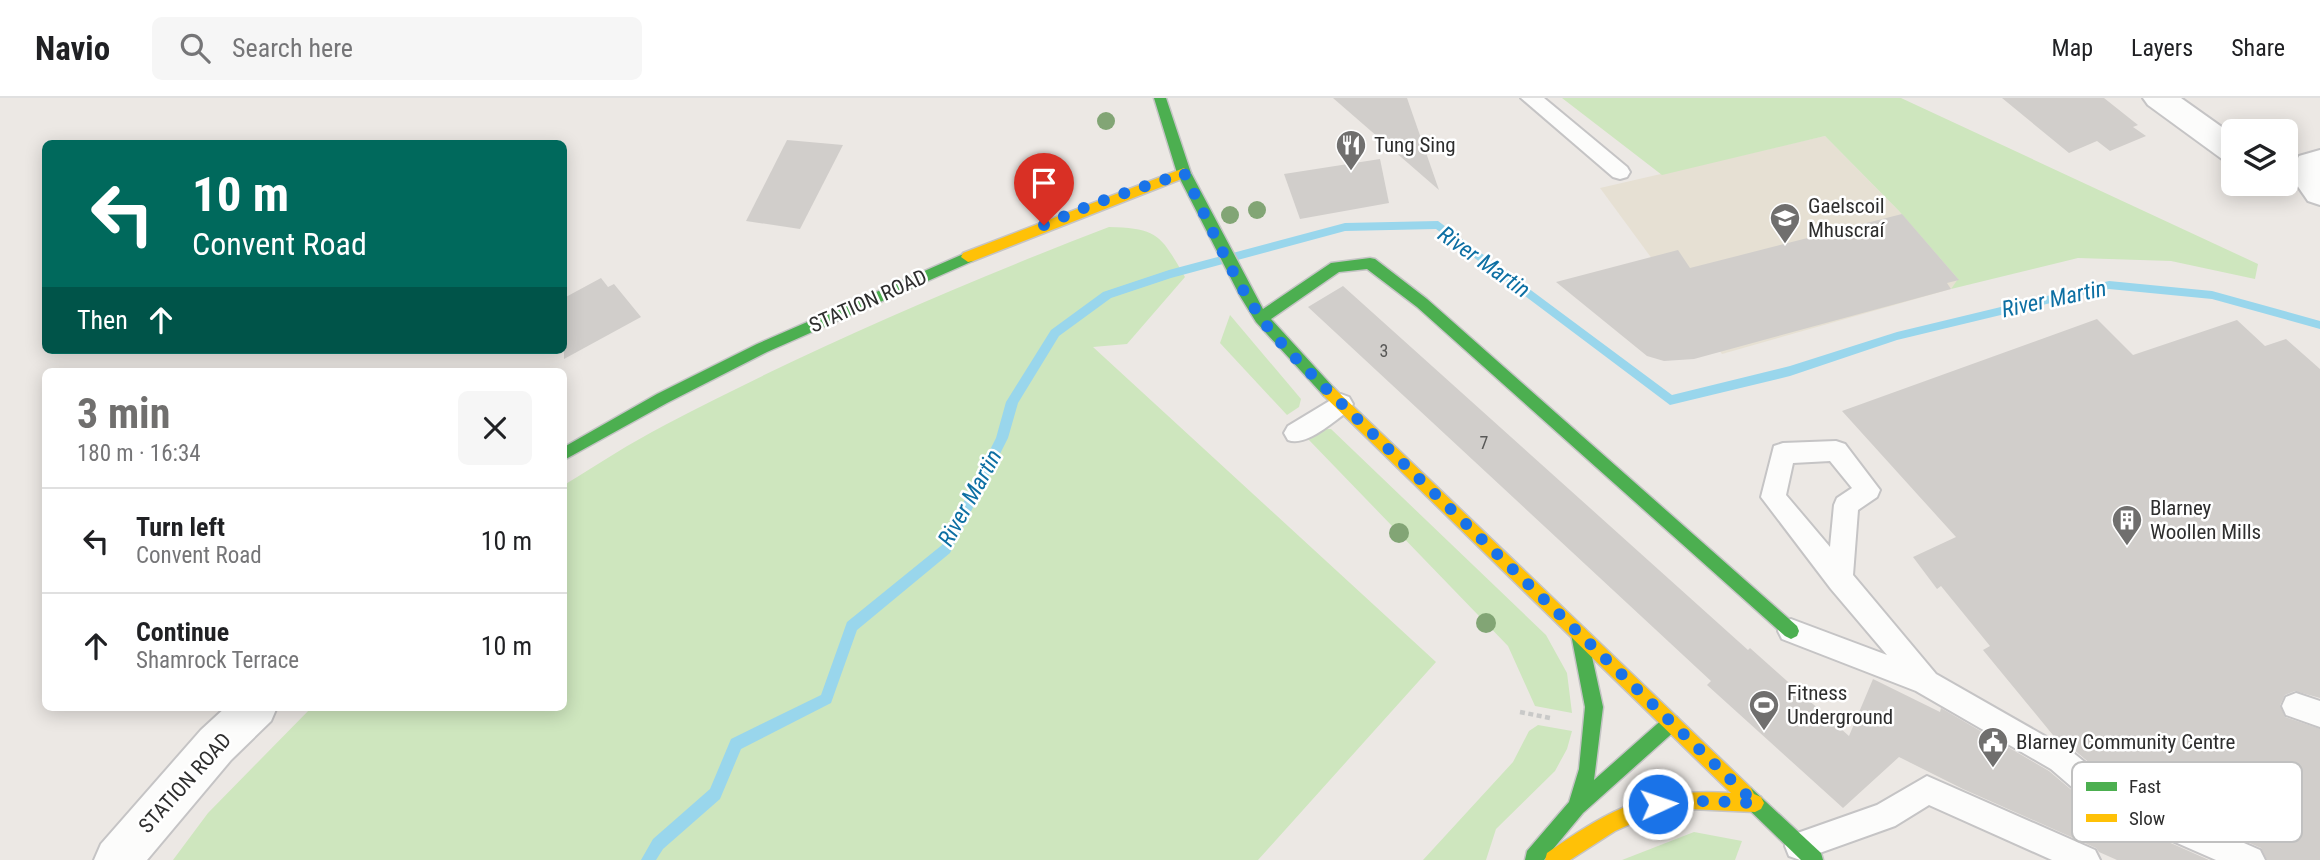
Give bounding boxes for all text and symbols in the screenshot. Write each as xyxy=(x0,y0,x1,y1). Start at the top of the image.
search box xyxy=(152,17,642,80)
text: Navio xyxy=(35,29,110,68)
icon: search xyxy=(176,29,214,67)
text: Search here xyxy=(232,33,353,63)
text: Map xyxy=(2052,34,2093,62)
text: Layers xyxy=(2131,34,2193,62)
text: Share xyxy=(2231,34,2285,62)
map controls xyxy=(2221,119,2298,196)
button: layers xyxy=(2221,119,2298,196)
restaurant icon: Tung Sing xyxy=(1334,128,1368,172)
place label: Tung Sing xyxy=(1374,133,1456,157)
pin xyxy=(1014,153,1074,225)
icon: arrive xyxy=(1025,164,1063,202)
text: 10 m xyxy=(192,166,289,223)
icon: left xyxy=(77,168,168,259)
place label: Gaelscoil Mhuscraí xyxy=(1808,194,1885,242)
school or university icon: Gaelscoil Mhuscraí xyxy=(1768,201,1802,245)
water label: River Martin xyxy=(1433,220,1535,304)
text: Convent Road xyxy=(192,225,367,263)
street label: STATION ROAD xyxy=(806,264,930,338)
water label: River Martin xyxy=(1999,275,2109,323)
icon: ahead xyxy=(142,301,180,339)
text: Then xyxy=(77,305,128,335)
house number: 3 xyxy=(1380,340,1388,361)
text: 3 min xyxy=(77,389,170,438)
button: close xyxy=(458,391,532,465)
house number: 7 xyxy=(1480,432,1489,453)
text: 180 m · 16:34 xyxy=(77,440,201,467)
water label: River Martin xyxy=(932,445,1008,551)
place label: Blarney Woollen Mills xyxy=(2150,496,2261,544)
building icon: Blarney Woollen Mills xyxy=(2110,503,2144,547)
text: Turn left xyxy=(136,512,225,542)
icon: left xyxy=(77,522,115,560)
text: 10 m xyxy=(481,526,532,556)
text: Convent Road xyxy=(136,542,262,569)
text: Continue xyxy=(136,617,229,647)
icon: ahead xyxy=(77,627,115,665)
text: 10 m xyxy=(481,631,532,661)
text: Shamrock Terrace xyxy=(136,647,299,674)
place label: Fitness Underground xyxy=(1787,681,1893,729)
sports icon: Fitness Underground xyxy=(1747,688,1781,732)
public building icon: Blarney Community Centre xyxy=(1976,725,2010,769)
street label: STATION ROAD xyxy=(134,728,236,838)
place label: Blarney Community Centre xyxy=(2016,730,2236,754)
legend xyxy=(2072,762,2302,842)
position arrow xyxy=(1621,767,1695,841)
text: Fast xyxy=(2129,775,2161,798)
text: Slow xyxy=(2129,807,2165,830)

